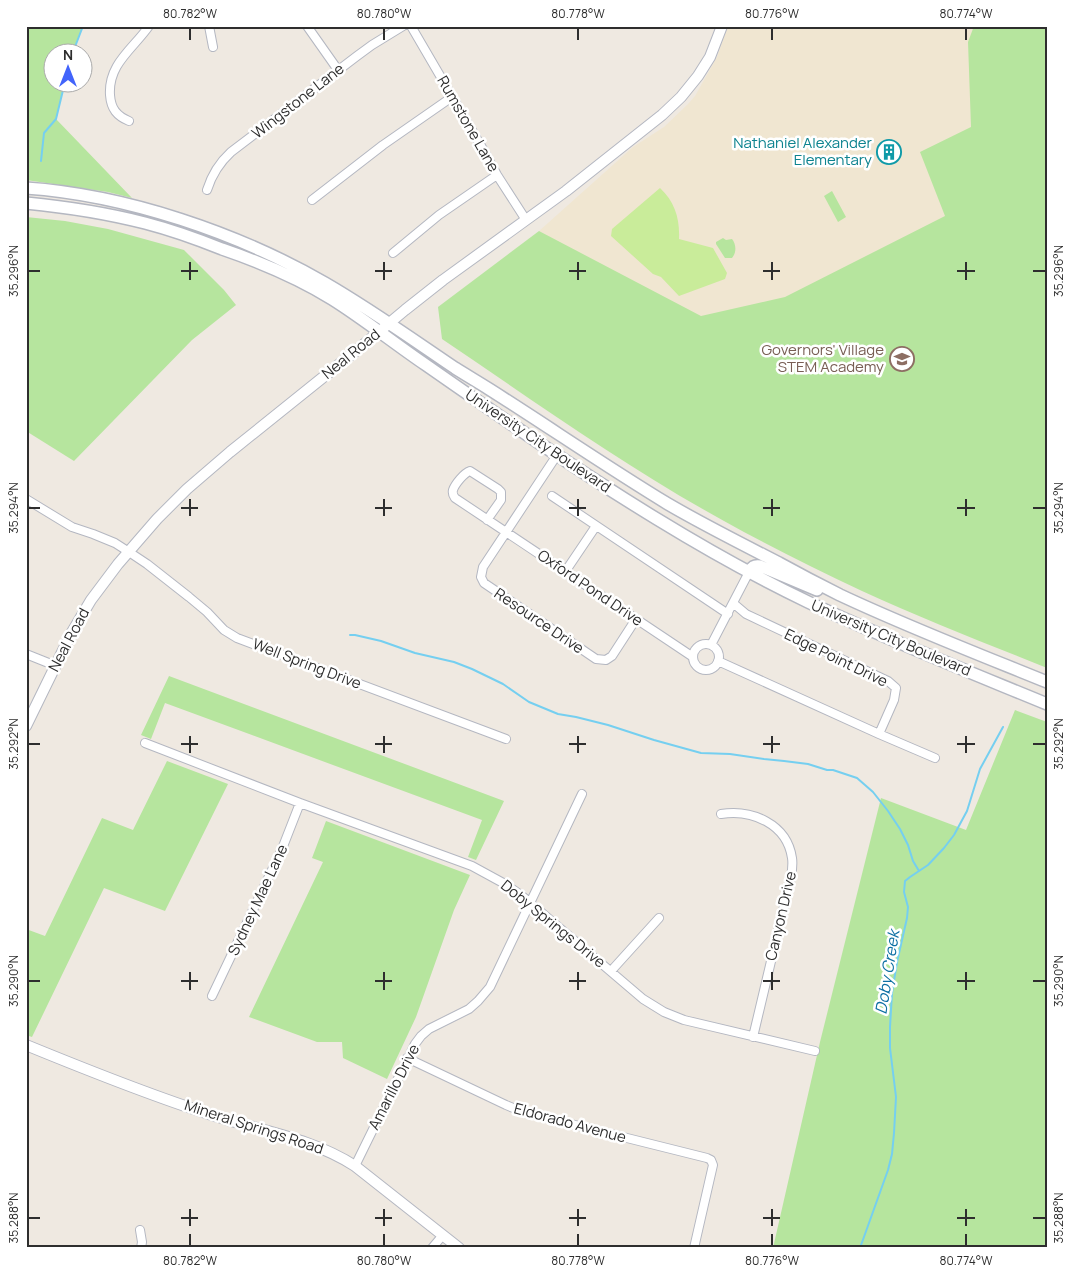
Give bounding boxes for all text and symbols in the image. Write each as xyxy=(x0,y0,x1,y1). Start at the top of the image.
text: 80.782°W xyxy=(163,5,218,22)
text: 80.780°W xyxy=(357,5,412,22)
text: 80.778°W xyxy=(551,5,605,22)
text: 80.776°W xyxy=(745,5,800,22)
text: 80.774°W xyxy=(940,5,993,22)
north arrow xyxy=(42,42,92,92)
text: N xyxy=(63,45,73,64)
street label: Wingstone Lane xyxy=(247,58,348,143)
street label: Rumstone Lane xyxy=(432,72,505,176)
place label: Nathaniel Alexander Elementary xyxy=(733,132,873,170)
building icon: Nathaniel Alexander Elementary xyxy=(876,139,902,165)
text: 35.296°N xyxy=(5,245,22,297)
text: 35.296°N xyxy=(1050,245,1067,297)
street label: Neal Road xyxy=(317,324,384,384)
place label: Governors' Village STEM Academy xyxy=(762,339,884,377)
school or university icon: Governors' Village STEM Academy xyxy=(889,346,915,372)
street label: University City Boulevard xyxy=(461,384,615,497)
text: 35.294°N xyxy=(5,482,22,534)
text: 35.294°N xyxy=(1050,482,1067,534)
street label: Oxford Pond Drive xyxy=(533,544,647,631)
street label: Resource Drive xyxy=(490,583,588,659)
street label: University City Boulevard xyxy=(808,594,974,681)
street label: Neal Road xyxy=(43,604,94,675)
street label: Edge Point Drive xyxy=(781,623,892,692)
street label: Well Spring Drive xyxy=(250,633,365,694)
text: 35.292°N xyxy=(5,718,22,770)
text: 35.292°N xyxy=(1050,718,1067,770)
street label: Sydney Mae Lane xyxy=(223,841,293,959)
street label: Canyon Drive xyxy=(760,869,801,963)
street label: Doby Springs Drive xyxy=(497,875,610,973)
water label: Doby Creek xyxy=(870,926,905,1015)
text: 35.290°N xyxy=(5,955,22,1007)
text: 35.290°N xyxy=(1050,955,1067,1007)
street label: Amarillo Drive xyxy=(363,1040,424,1133)
street label: Mineral Springs Road xyxy=(182,1094,326,1159)
street label: Eldorado Avenue xyxy=(512,1097,629,1148)
text: 35.288°N xyxy=(5,1193,22,1244)
text: 35.288°N xyxy=(1050,1193,1067,1244)
text: 80.782°W xyxy=(163,1252,218,1269)
text: 80.780°W xyxy=(357,1252,412,1269)
text: 80.778°W xyxy=(551,1252,605,1269)
text: 80.776°W xyxy=(745,1252,800,1269)
text: 80.774°W xyxy=(940,1252,993,1269)

